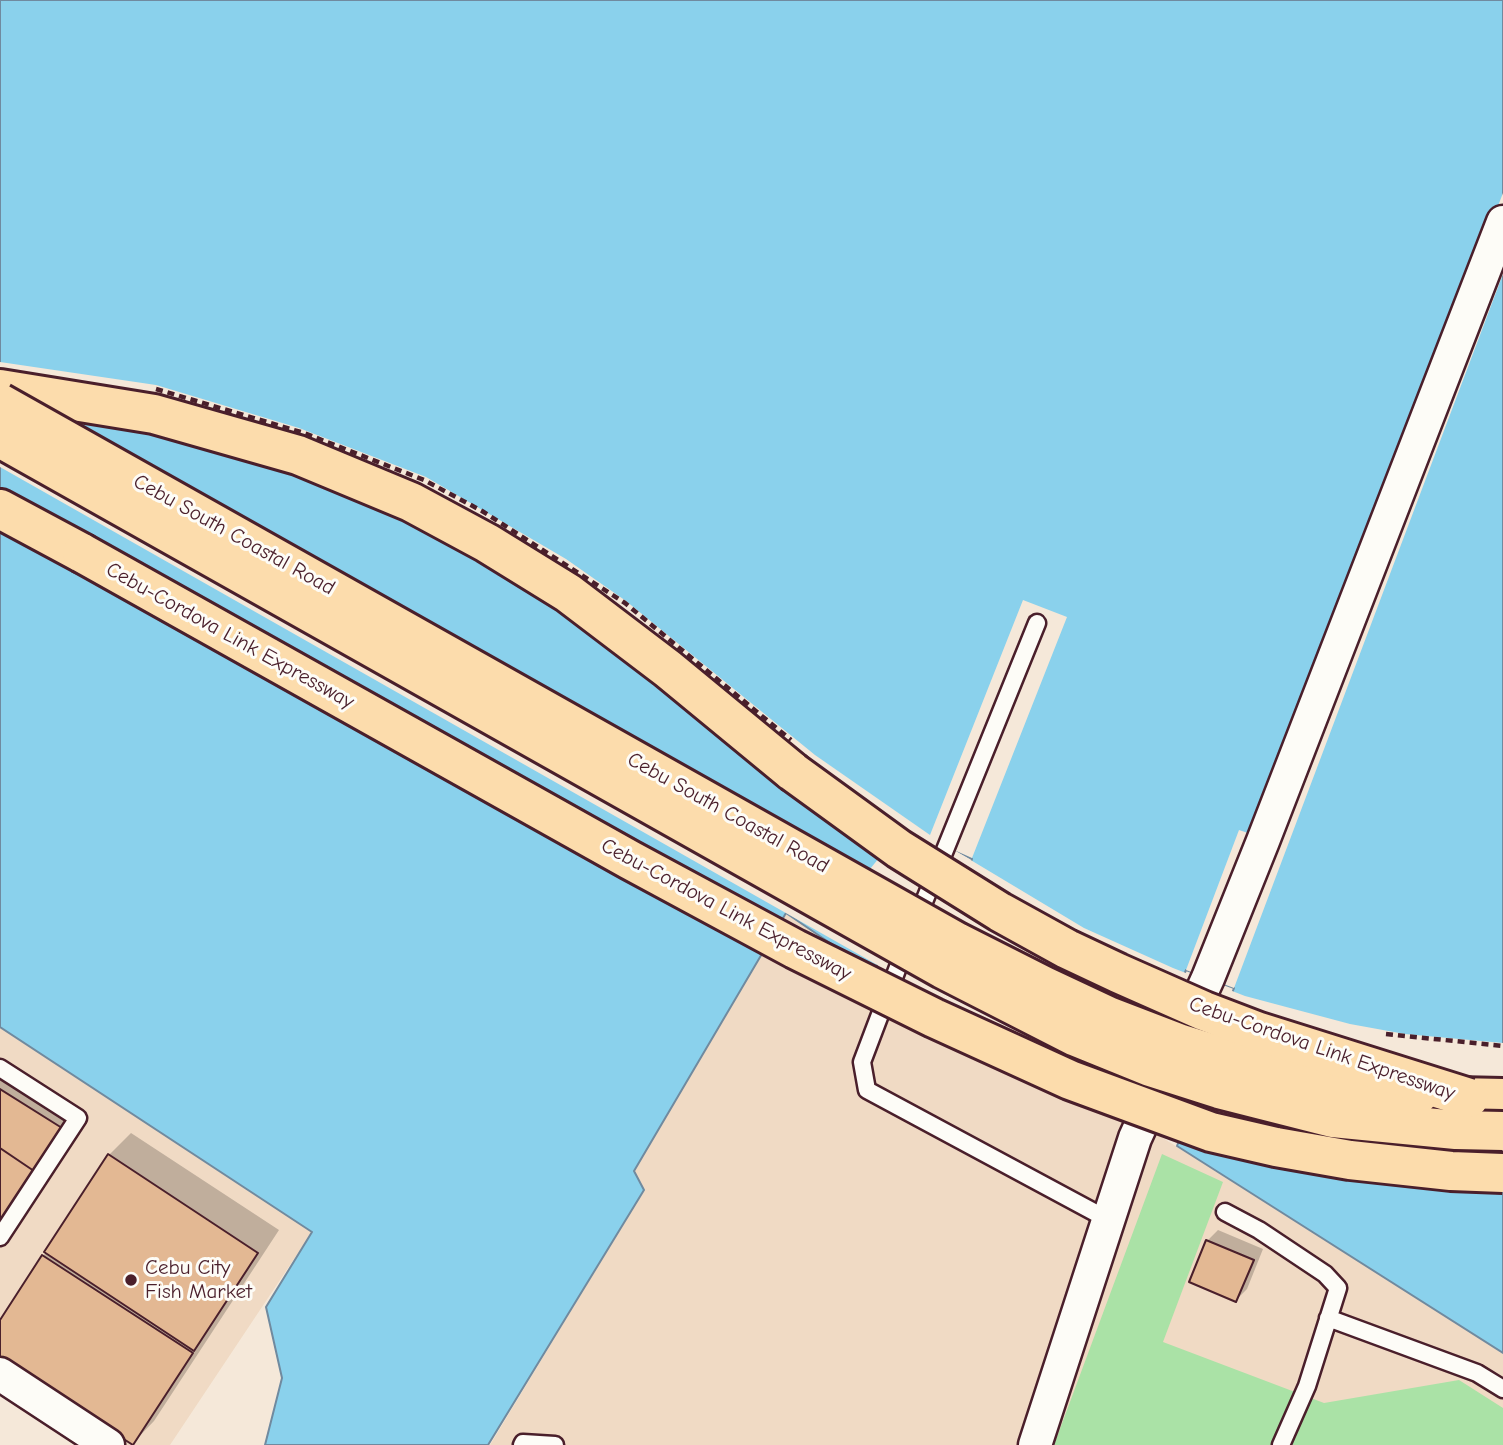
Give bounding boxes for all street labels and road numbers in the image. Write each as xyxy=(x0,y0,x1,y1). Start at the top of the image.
street label: Cebu South Coastal Road xyxy=(129,469,339,601)
street label: Cebu-Cordova Link Expressway xyxy=(101,557,359,715)
street label: Cebu South Coastal Road xyxy=(623,747,833,879)
street label: Cebu-Cordova Link Expressway xyxy=(597,833,855,987)
street label: Cebu-Cordova Link Expressway xyxy=(1186,992,1458,1106)

